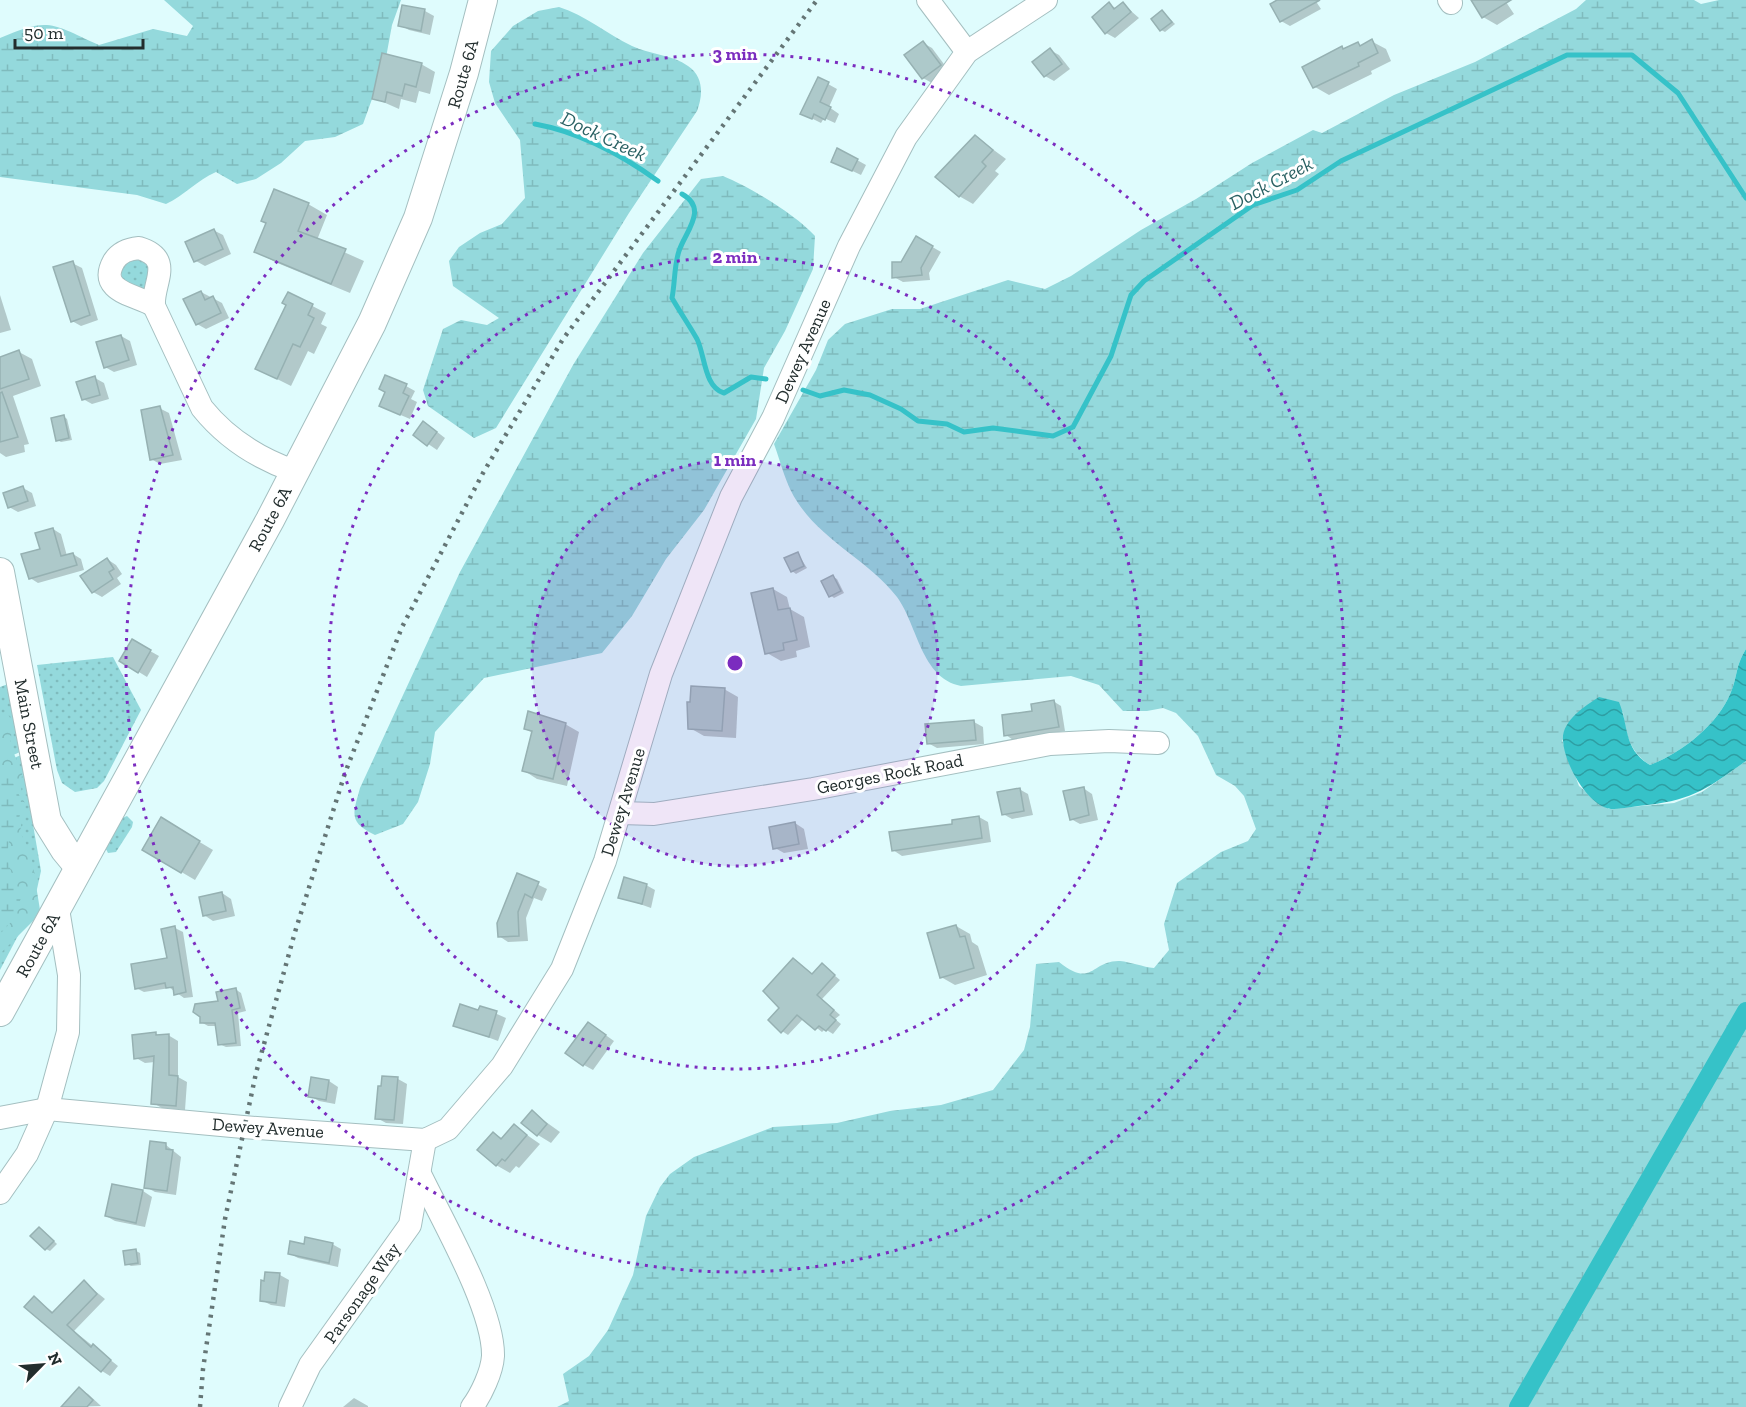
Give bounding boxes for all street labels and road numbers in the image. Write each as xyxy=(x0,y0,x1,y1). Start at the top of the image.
street label: Route 6A xyxy=(443,37,483,111)
street label: Dewey Avenue xyxy=(770,295,836,407)
street label: Route 6A xyxy=(244,482,296,555)
street label: Main Street xyxy=(9,677,49,771)
street label: Dewey Avenue xyxy=(596,745,650,859)
street label: Georges Rock Road xyxy=(815,749,965,799)
street label: Route 6A xyxy=(11,908,65,981)
street label: Dewey Avenue xyxy=(211,1113,325,1143)
street label: Parsonage Way xyxy=(319,1238,405,1348)

